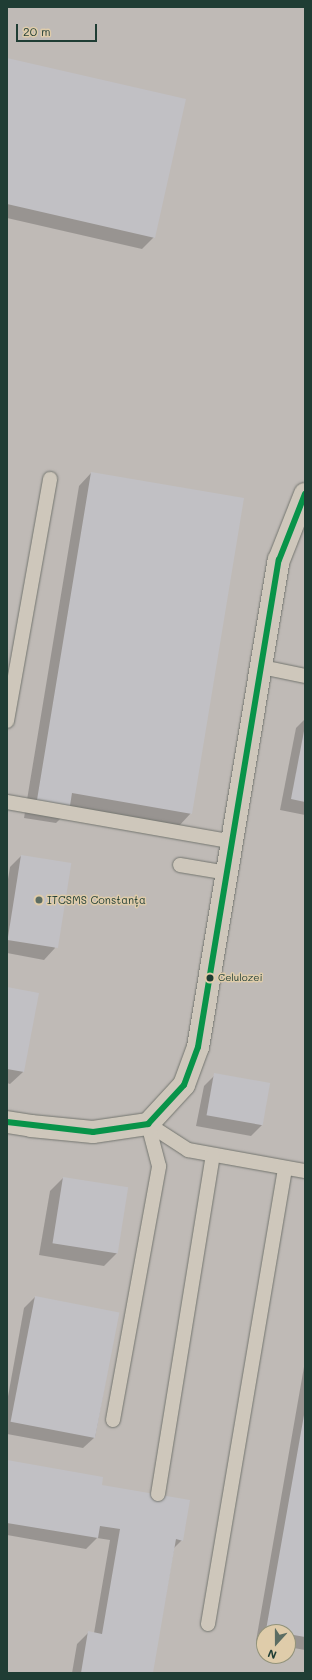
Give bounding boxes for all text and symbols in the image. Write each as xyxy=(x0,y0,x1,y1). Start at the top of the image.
scale bar xyxy=(18,16,99,42)
text: 20 m xyxy=(23,23,51,39)
place label: ITCSMS Constanța xyxy=(47,893,146,907)
marker: ITCSMS Constanța xyxy=(34,895,44,905)
place label: Celulozei xyxy=(218,972,263,984)
marker: Celulozei xyxy=(205,973,215,983)
north arrow xyxy=(256,1624,296,1664)
text: N xyxy=(265,1646,278,1663)

